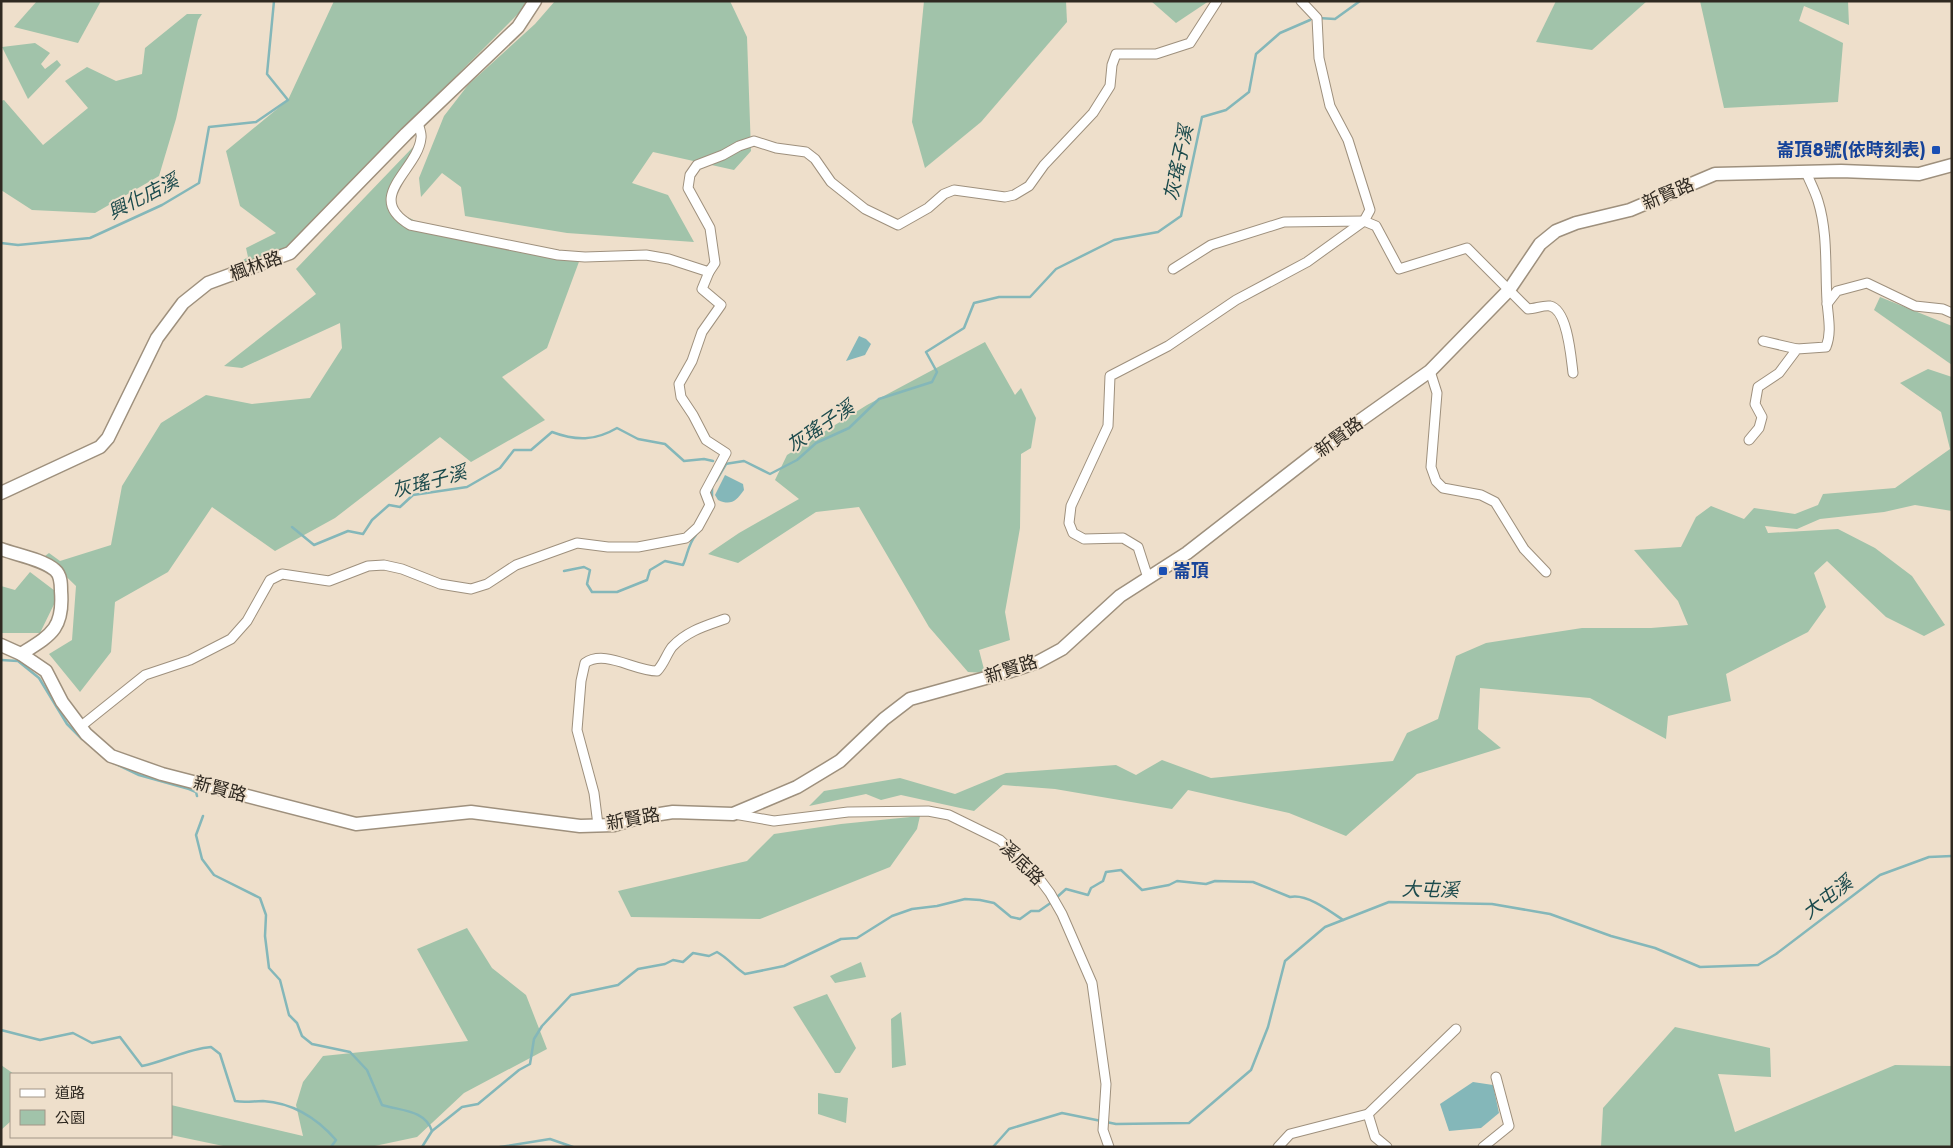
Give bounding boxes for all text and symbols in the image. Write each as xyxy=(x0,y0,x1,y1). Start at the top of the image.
water label: 灰瑤子溪 xyxy=(1157,120,1200,203)
place label: 崙頂8號(依時刻表) xyxy=(1776,137,1926,163)
marker: 崙頂8號(依時刻表) xyxy=(1930,144,1942,156)
water label: 興化店溪 xyxy=(103,166,186,226)
street label: 新賢路 xyxy=(1638,171,1698,217)
street label: 楓林路 xyxy=(226,245,286,287)
water label: 灰瑤子溪 xyxy=(781,392,862,459)
street label: 新賢路 xyxy=(1310,411,1368,463)
water label: 灰瑤子溪 xyxy=(389,458,472,504)
place label: 崙頂 xyxy=(1173,558,1209,584)
marker: 崙頂 xyxy=(1157,565,1169,577)
street label: 新賢路 xyxy=(981,648,1041,690)
street label: 新賢路 xyxy=(191,769,249,809)
street label: 新賢路 xyxy=(604,802,662,836)
street label: 溪底路 xyxy=(994,835,1050,891)
water label: 大屯溪 xyxy=(1796,868,1861,925)
water label: 大屯溪 xyxy=(1401,876,1462,904)
legend xyxy=(10,1073,172,1138)
text: 道路 xyxy=(55,1082,85,1104)
text: 公園 xyxy=(55,1107,85,1129)

